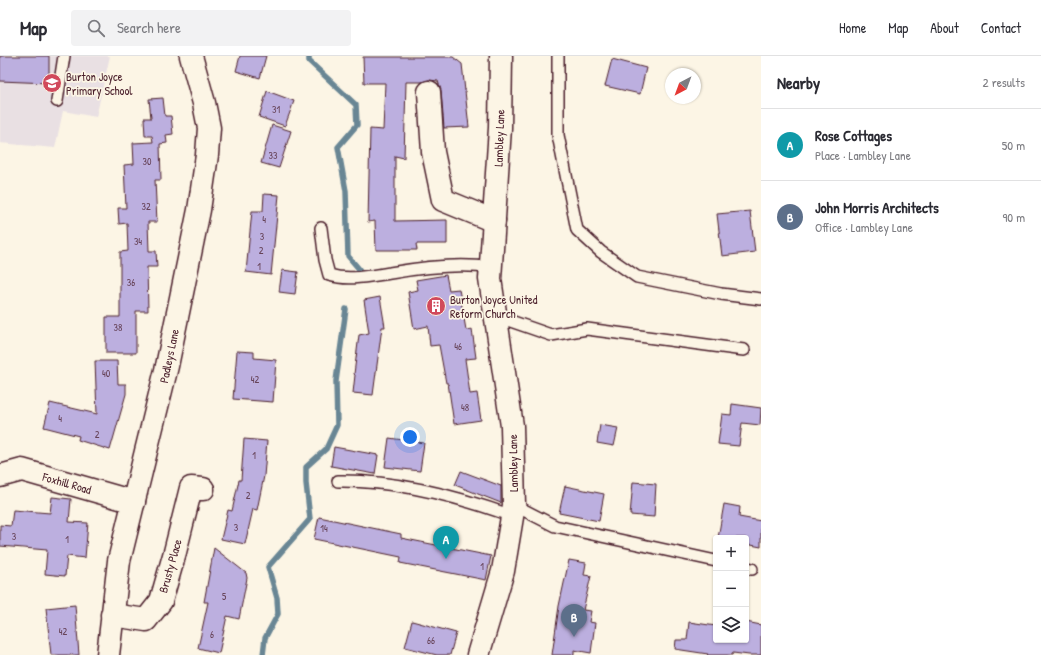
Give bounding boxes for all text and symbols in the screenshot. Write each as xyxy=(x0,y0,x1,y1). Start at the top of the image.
search box xyxy=(71,10,351,46)
text: Map xyxy=(20,15,47,41)
icon: search xyxy=(85,17,107,39)
text: Search here xyxy=(117,17,181,38)
text: Home xyxy=(839,18,866,37)
text: Map xyxy=(888,18,908,37)
text: About xyxy=(930,18,959,37)
text: Contact xyxy=(981,18,1021,37)
place label: Burton Joyce Primary School xyxy=(66,68,133,99)
north arrow xyxy=(665,68,701,104)
text: Nearby xyxy=(777,71,820,94)
school or university icon: Burton Joyce Primary School xyxy=(41,72,63,94)
text: 2 results xyxy=(983,73,1025,91)
house number: 31 xyxy=(272,103,280,116)
street label: Lambley Lane xyxy=(490,109,509,167)
text: Rose Cottages xyxy=(815,125,892,146)
text: A xyxy=(787,136,793,154)
text: 50 m xyxy=(1002,136,1025,154)
text: Place · Lambley Lane xyxy=(815,146,911,164)
house number: 33 xyxy=(269,149,278,162)
house number: 30 xyxy=(143,155,152,168)
text: John Morris Architects xyxy=(815,197,939,218)
house number: 32 xyxy=(141,200,151,213)
text: B xyxy=(787,208,793,226)
text: 90 m xyxy=(1003,208,1025,226)
house number: 4 xyxy=(262,213,266,226)
text: Office · Lambley Lane xyxy=(815,218,913,236)
house number: 3 xyxy=(260,230,265,243)
house number: 34 xyxy=(134,235,142,248)
house number: 2 xyxy=(259,244,264,257)
house number: 1 xyxy=(257,260,261,273)
house number: 36 xyxy=(127,276,135,289)
place label: Burton Joyce United Reform Church xyxy=(450,291,538,322)
building icon: Burton Joyce United Reform Church xyxy=(425,295,447,317)
house number: 38 xyxy=(114,321,122,334)
street label: Padleys Lane xyxy=(155,327,183,385)
house number: 46 xyxy=(454,340,462,353)
house number: 40 xyxy=(102,367,111,380)
house number: 42 xyxy=(251,373,260,386)
house number: 48 xyxy=(461,401,469,414)
house number: 4 xyxy=(58,412,62,425)
your location xyxy=(400,427,420,447)
house number: 2 xyxy=(95,428,100,441)
street label: Lambley Lane xyxy=(504,434,522,492)
house number: 1 xyxy=(252,449,256,462)
street label: Foxhill Road xyxy=(40,468,94,498)
house number: 2 xyxy=(246,489,251,502)
house number: 3 xyxy=(234,521,239,534)
house number: 14 xyxy=(320,522,328,535)
pin: A xyxy=(433,526,459,559)
house number: 3 xyxy=(12,530,17,543)
house number: 1 xyxy=(65,533,69,546)
map controls xyxy=(713,535,749,643)
button: + xyxy=(713,535,749,571)
street label: Brusty Place xyxy=(154,537,186,595)
house number: 1 xyxy=(480,560,484,573)
button: − xyxy=(713,571,749,607)
house number: 5 xyxy=(222,590,227,603)
pin: B xyxy=(561,604,587,637)
button: layers xyxy=(713,607,749,643)
house number: 42 xyxy=(59,625,68,638)
house number: 6 xyxy=(210,628,214,641)
house number: 66 xyxy=(427,634,435,647)

